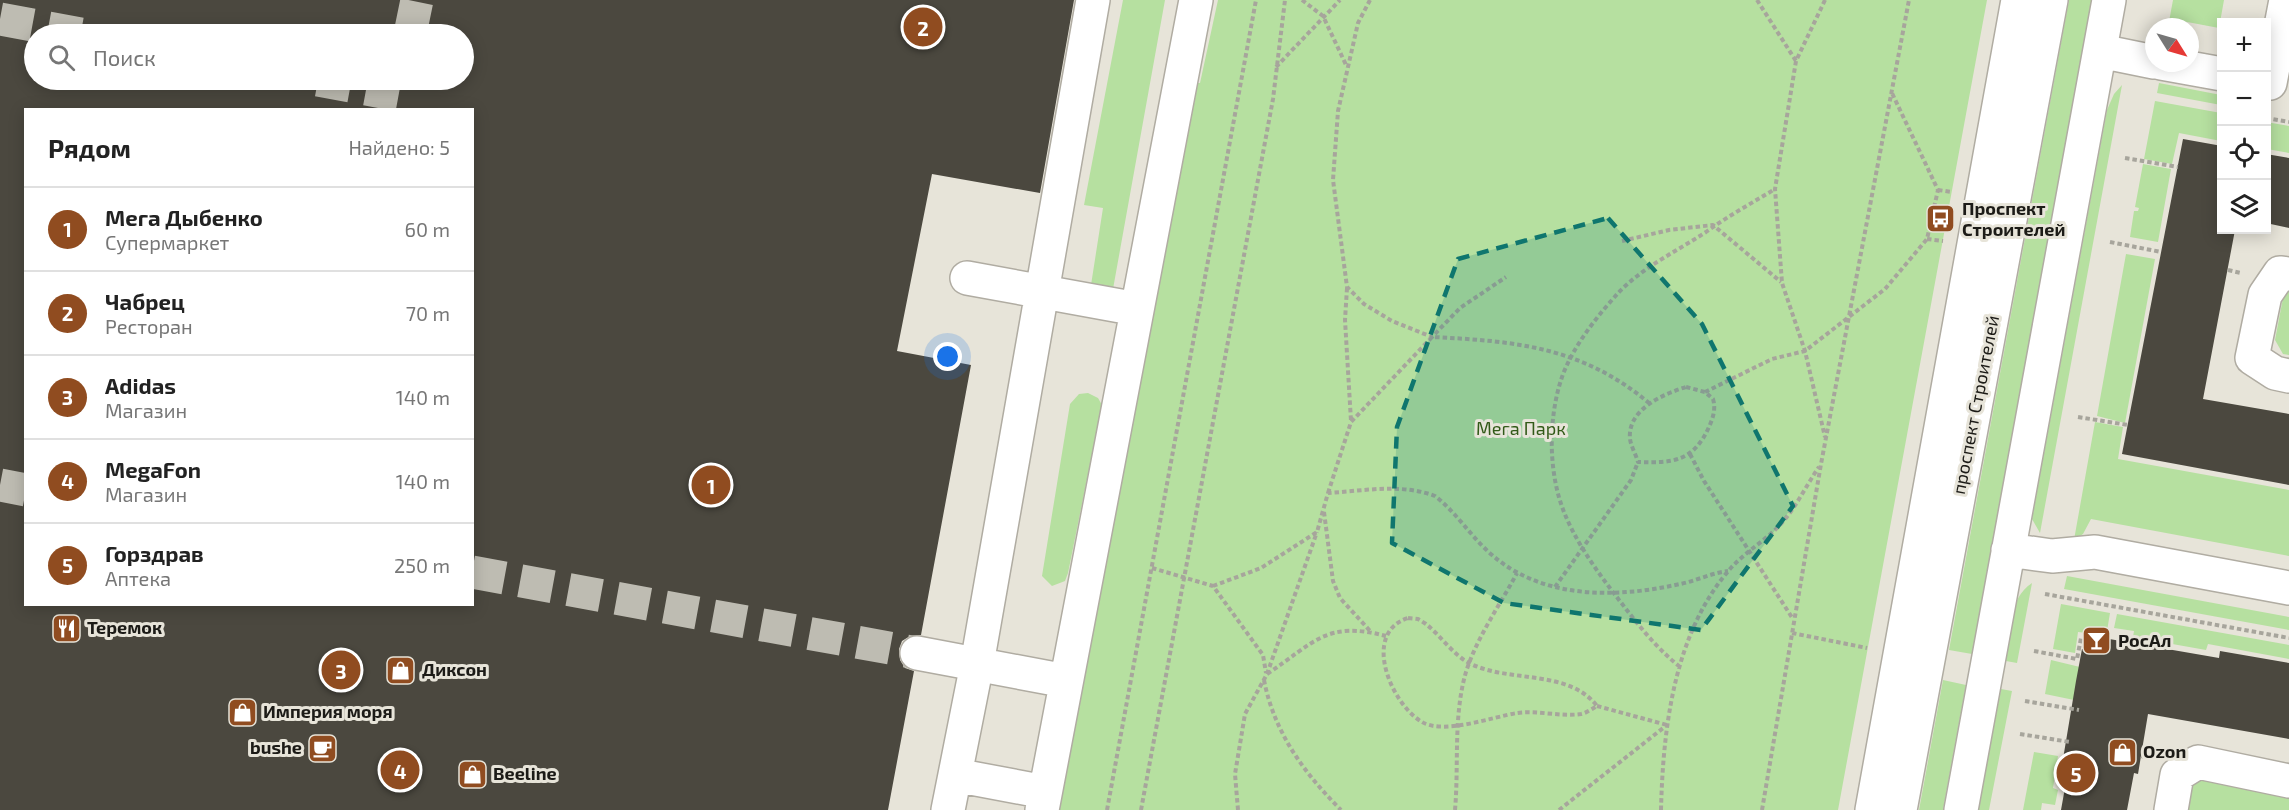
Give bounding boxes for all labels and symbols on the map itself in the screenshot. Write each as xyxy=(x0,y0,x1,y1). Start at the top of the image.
pin: 2 xyxy=(904,4,942,50)
north arrow xyxy=(2145,18,2199,72)
place label: Проспект Строителей xyxy=(1962,197,2065,240)
bus stop icon: Проспект Строителей xyxy=(1925,203,1957,235)
street label: проспект Строителей xyxy=(1947,314,2003,496)
your location xyxy=(933,342,962,371)
park label: Мега Парк xyxy=(1476,417,1566,439)
pin: 1 xyxy=(692,462,730,508)
restaurant icon: Теремок xyxy=(50,612,82,644)
place label: Теремок xyxy=(87,616,162,638)
bar icon: РосАл xyxy=(2081,625,2113,657)
place label: РосАл xyxy=(2118,629,2171,651)
pin: 3 xyxy=(322,648,360,692)
shop icon: Диксон xyxy=(385,654,417,686)
place label: Диксон xyxy=(422,658,487,680)
shop icon: Империя моря xyxy=(226,696,258,728)
place label: Империя моря xyxy=(263,700,393,722)
cafe icon: bushe xyxy=(307,732,339,764)
place label: bushe xyxy=(250,736,302,758)
shop icon: Ozon xyxy=(2106,736,2138,768)
place label: Ozon xyxy=(2143,740,2186,762)
pin: 4 xyxy=(380,748,420,792)
pin: 5 xyxy=(2056,750,2096,796)
shop icon: Beeline xyxy=(456,758,488,790)
place label: Beeline xyxy=(493,762,557,784)

